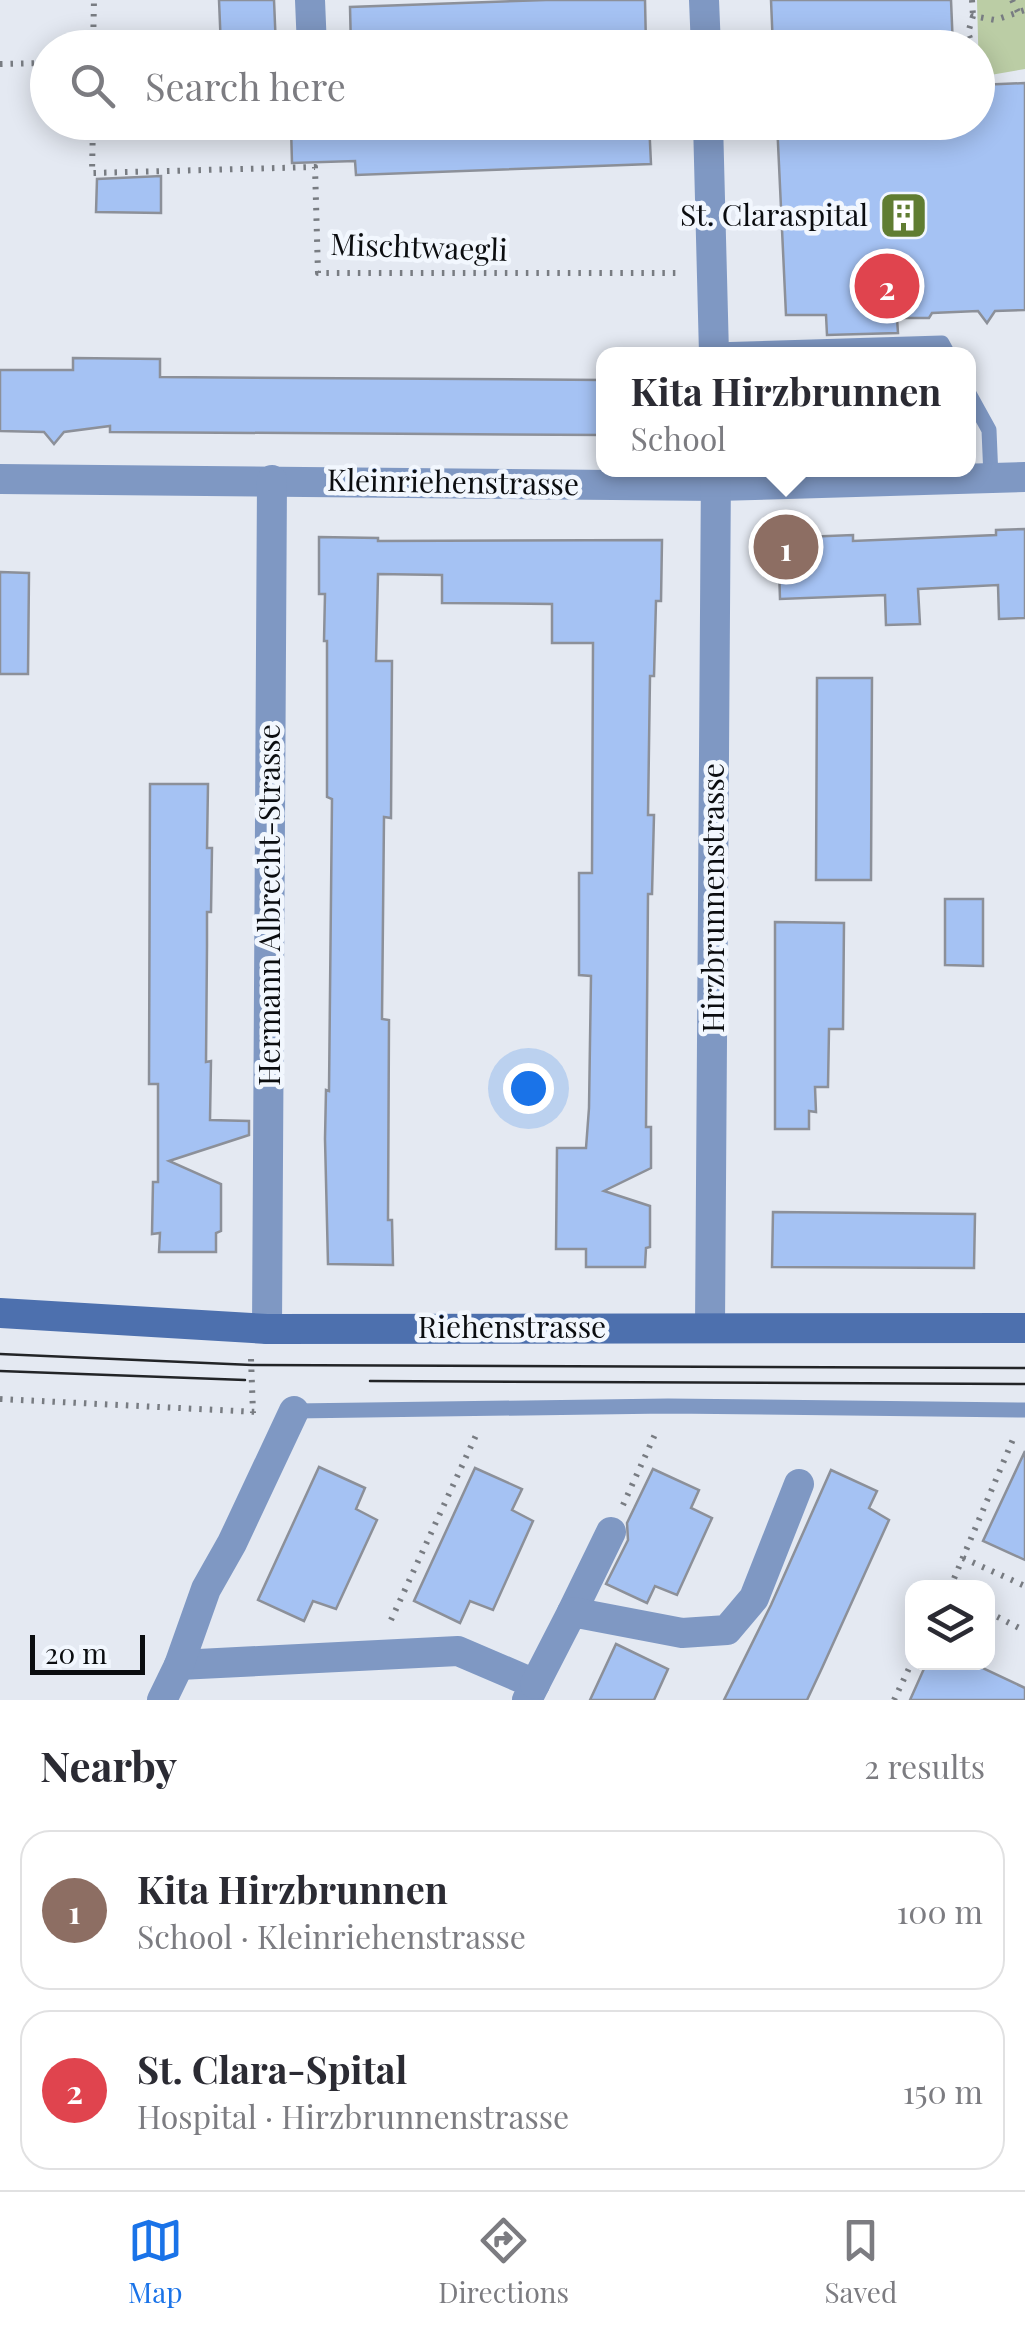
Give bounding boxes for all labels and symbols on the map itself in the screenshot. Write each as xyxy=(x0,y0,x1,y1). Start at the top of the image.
building icon: St. Claraspital xyxy=(877,190,929,242)
place label: St. Claraspital xyxy=(680,194,868,234)
street label: Mischtwaegli xyxy=(330,223,509,269)
pin: 2 xyxy=(854,248,920,324)
street label: Kleinriehenstrasse xyxy=(327,459,579,503)
pin: 1 xyxy=(754,510,818,584)
street label: Hermann Albrecht-Strasse xyxy=(248,724,288,1086)
street label: Hirzbrunnenstrasse xyxy=(692,763,732,1033)
your location xyxy=(503,1063,554,1114)
street label: Riehenstrasse xyxy=(418,1306,606,1346)
scale bar xyxy=(30,1630,145,1674)

